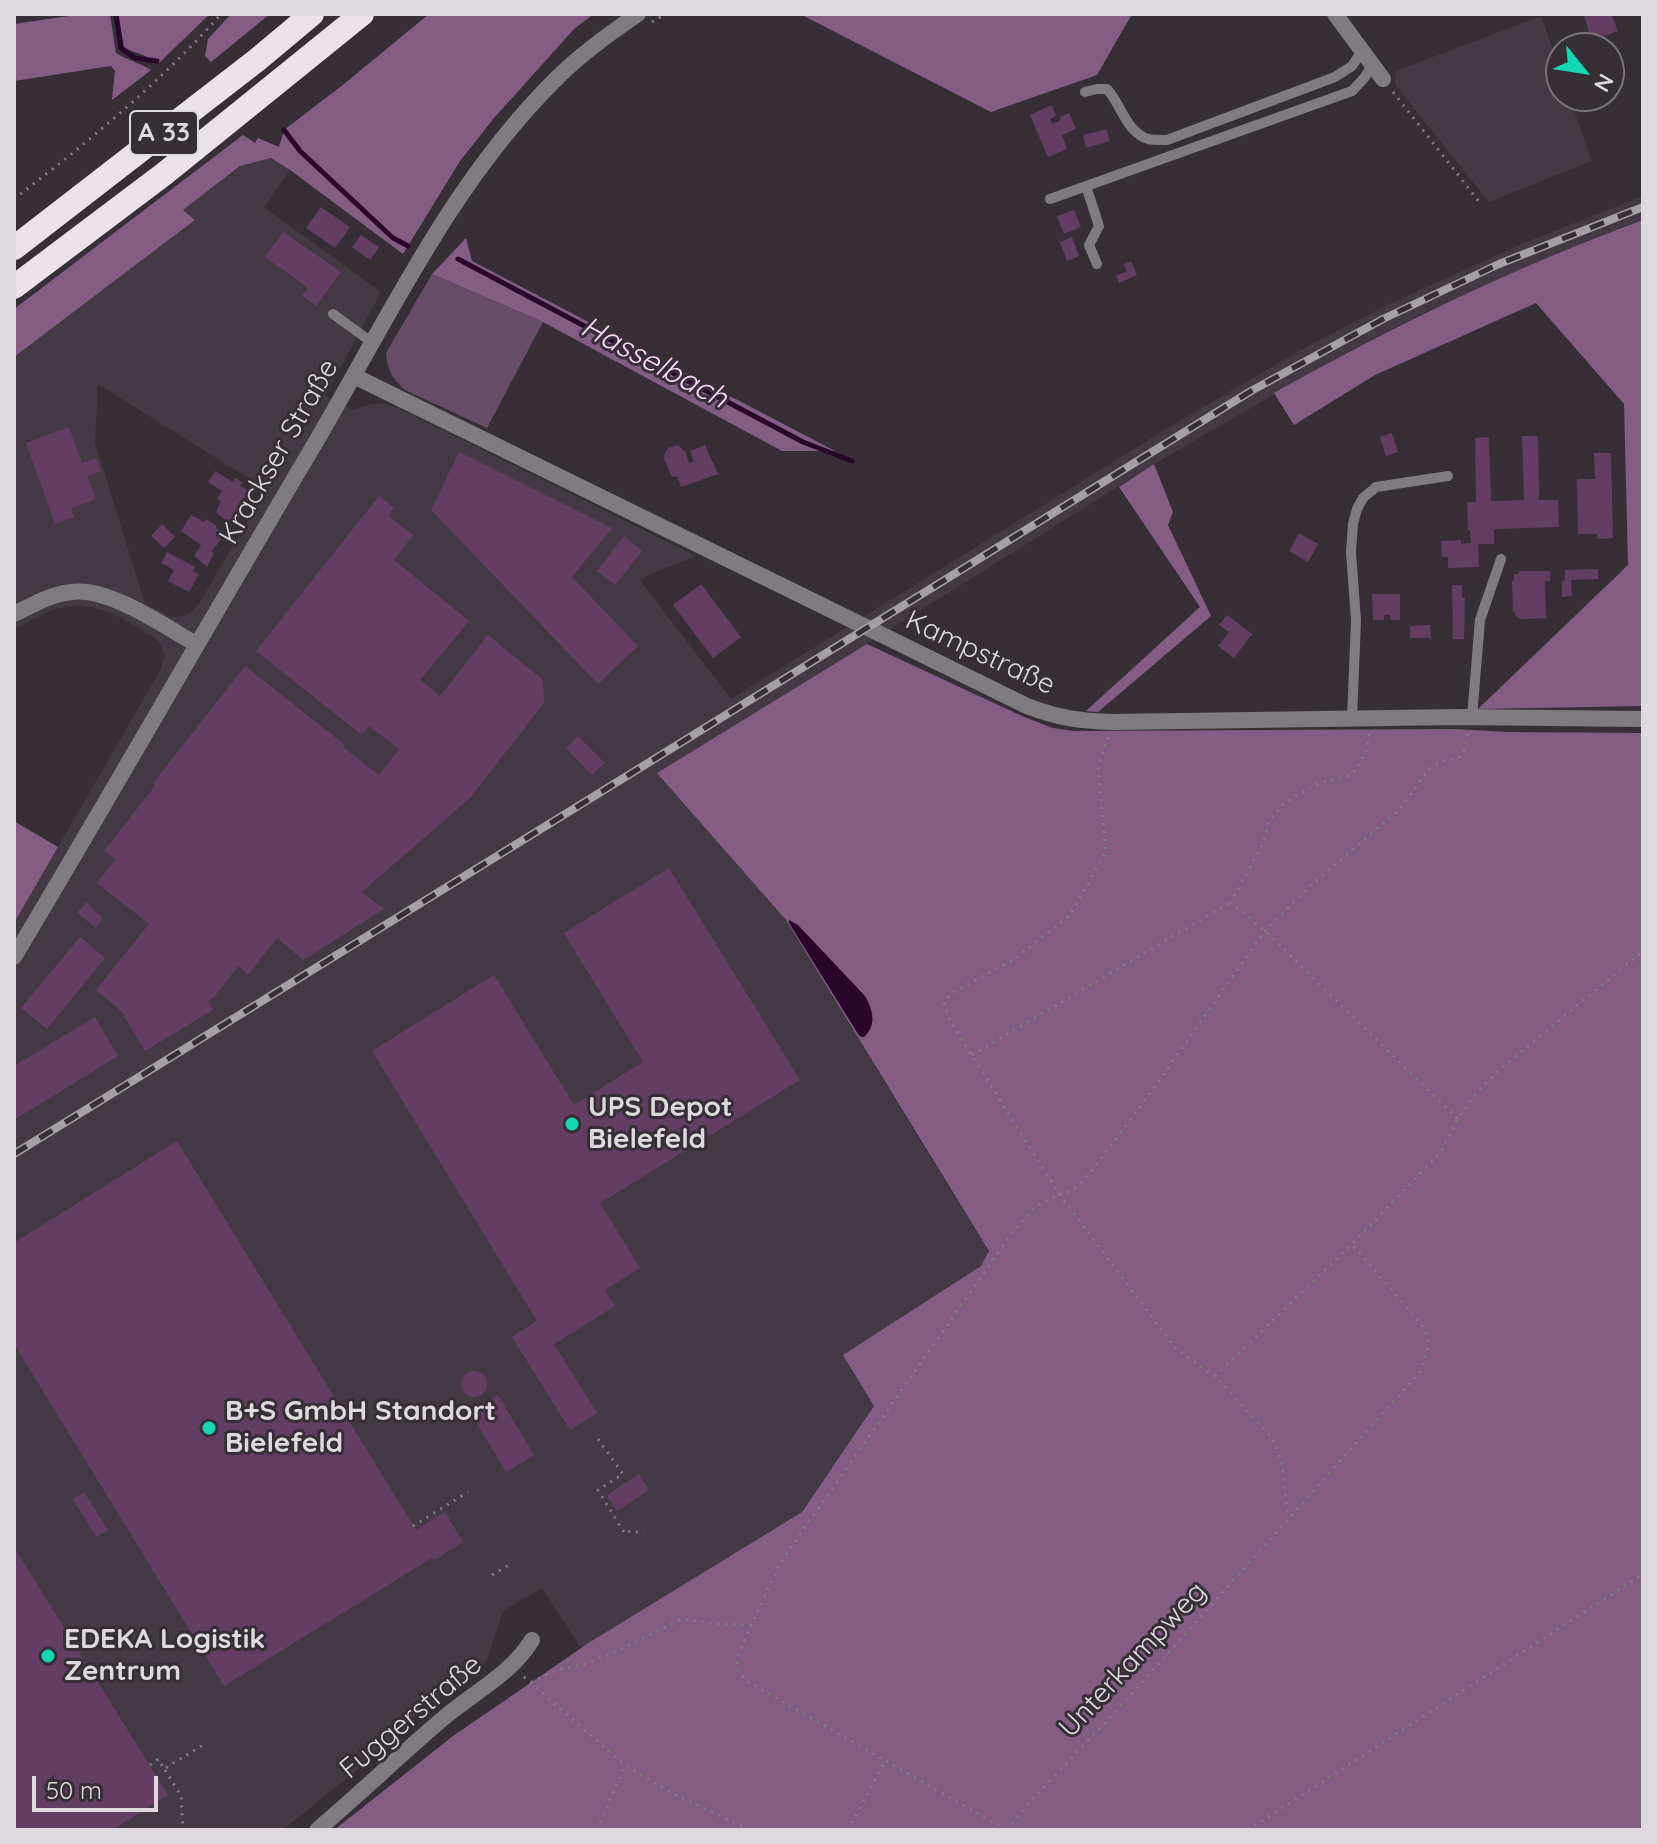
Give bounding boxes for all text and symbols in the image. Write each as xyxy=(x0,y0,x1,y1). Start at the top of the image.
north arrow xyxy=(1545,32,1625,112)
text: N xyxy=(1588,69,1620,97)
road number: A 33 xyxy=(130,111,198,155)
water label: Hasselbach xyxy=(575,309,733,417)
street label: Krackser Straße xyxy=(212,353,346,551)
street label: Kampstraße xyxy=(900,604,1060,702)
place label: UPS Depot Bielefeld xyxy=(588,1091,732,1157)
marker: UPS Depot Bielefeld xyxy=(563,1115,581,1133)
place label: B+S GmbH Standort Bielefeld xyxy=(225,1395,496,1461)
marker: B+S GmbH Standort Bielefeld xyxy=(200,1419,218,1437)
street label: Unterkampweg xyxy=(1052,1575,1214,1745)
place label: EDEKA Logistik Zentrum xyxy=(64,1623,265,1689)
marker: EDEKA Logistik Zentrum xyxy=(39,1647,57,1665)
street label: Fuggerstraße xyxy=(333,1648,489,1786)
scale bar xyxy=(36,1760,162,1810)
text: 50 m xyxy=(46,1775,102,1805)

